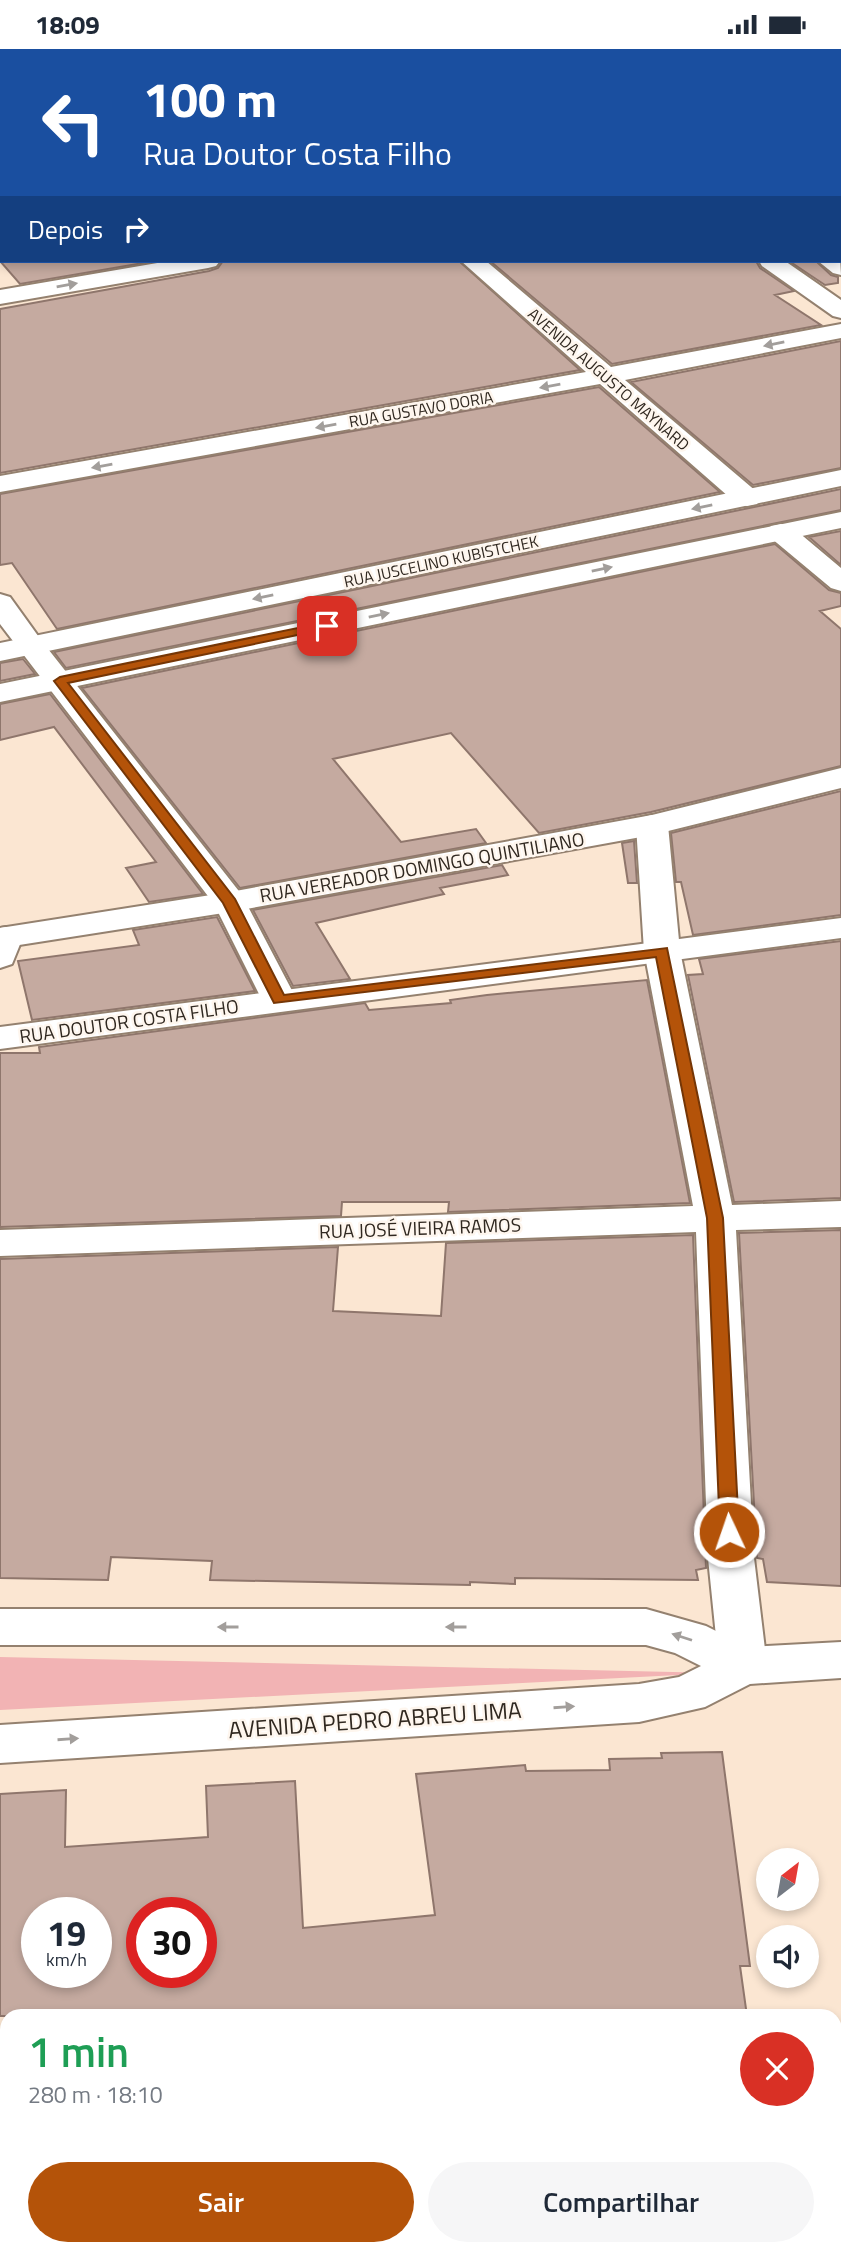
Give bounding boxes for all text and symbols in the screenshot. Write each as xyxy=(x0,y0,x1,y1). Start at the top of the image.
text: 18:09 xyxy=(35,5,100,44)
text: 100 m xyxy=(143,61,277,136)
icon: left xyxy=(28,77,119,168)
text: Rua Doutor Costa Filho xyxy=(143,129,452,177)
text: Depois xyxy=(28,210,103,249)
icon: right xyxy=(117,210,155,248)
one-way arrow xyxy=(56,279,78,290)
street label: AVENIDA AUGUSTO MAYNARD xyxy=(523,302,695,456)
one-way arrow xyxy=(763,339,785,350)
one-way arrow xyxy=(539,381,561,392)
street label: RUA GUSTAVO DORIA xyxy=(347,384,495,434)
one-way arrow xyxy=(315,421,337,432)
one-way arrow xyxy=(91,460,113,471)
one-way arrow xyxy=(691,501,713,512)
street label: RUA JUSCELINO KUBISTCHEK xyxy=(342,529,540,593)
one-way arrow xyxy=(591,564,613,575)
one-way arrow xyxy=(252,592,274,603)
pin xyxy=(297,596,357,656)
icon: arrive xyxy=(308,607,346,645)
one-way arrow xyxy=(368,610,390,621)
street label: RUA VEREADOR DOMINGO QUINTILIANO xyxy=(257,824,587,909)
street label: RUA DOUTOR COSTA FILHO xyxy=(17,991,240,1050)
street label: RUA JOSÉ VIEIRA RAMOS xyxy=(319,1209,521,1246)
position arrow xyxy=(692,1495,766,1569)
one-way arrow xyxy=(217,1621,239,1633)
one-way arrow xyxy=(444,1621,466,1633)
one-way arrow xyxy=(671,1632,692,1642)
street label: AVENIDA PEDRO ABREU LIMA xyxy=(227,1692,523,1747)
one-way arrow xyxy=(553,1702,575,1713)
one-way arrow xyxy=(57,1734,79,1745)
north arrow xyxy=(756,1848,819,1911)
map controls xyxy=(756,1848,819,1988)
speed limit sign: 30 xyxy=(126,1897,217,1988)
text: 19 xyxy=(47,1906,86,1960)
button: sound xyxy=(756,1925,819,1988)
text: km/h xyxy=(46,1946,87,1973)
text: 1 min xyxy=(28,2019,129,2083)
button: close xyxy=(740,2032,814,2106)
text: 280 m · 18:10 xyxy=(28,2077,163,2112)
button: Sair xyxy=(28,2162,414,2242)
button: Compartilhar xyxy=(428,2162,814,2242)

